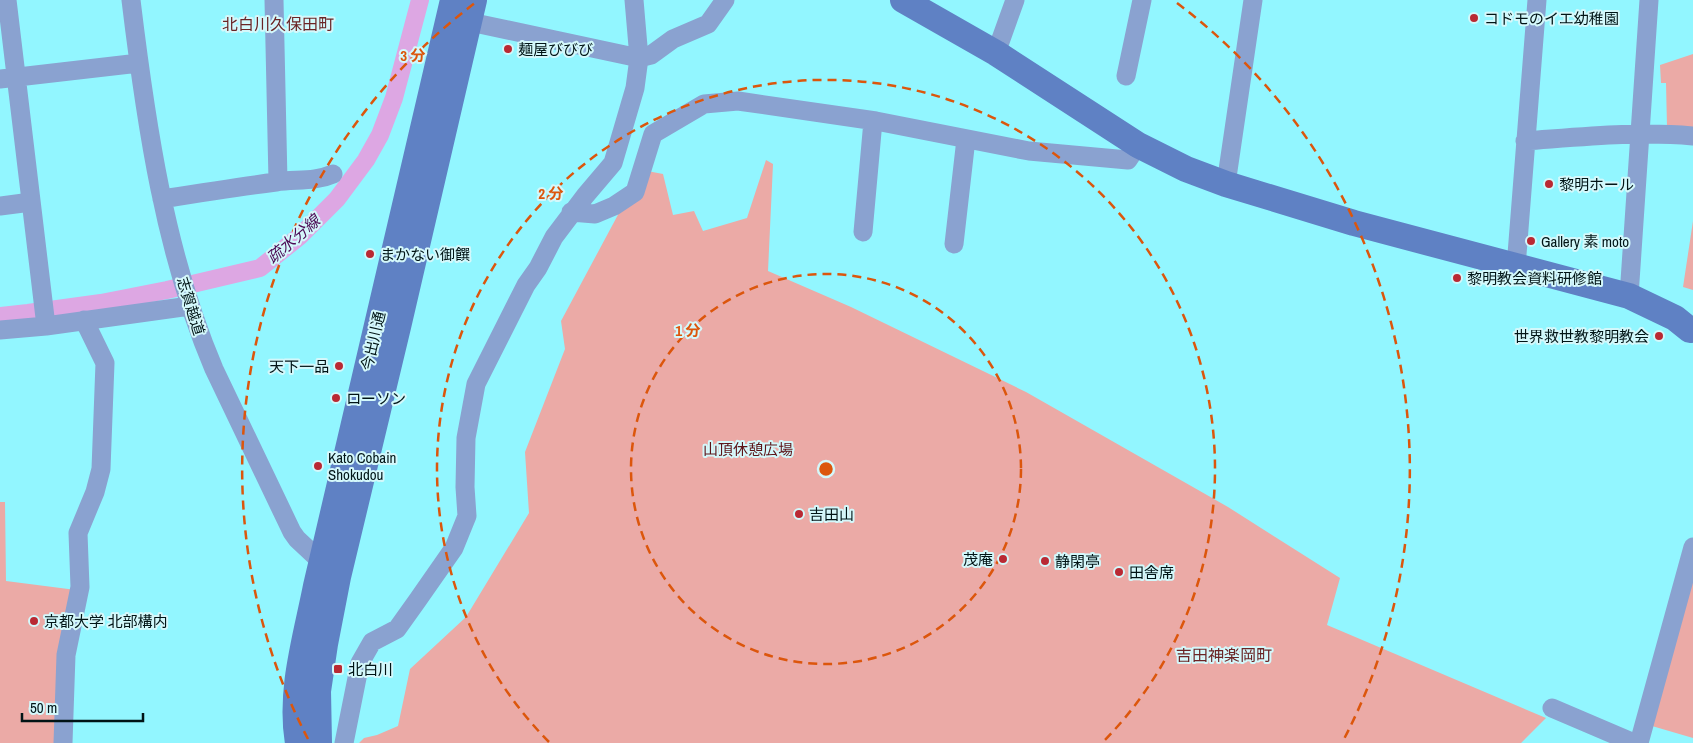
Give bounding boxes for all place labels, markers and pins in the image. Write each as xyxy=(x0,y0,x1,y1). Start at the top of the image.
place label: コドモのイエ幼稚園 xyxy=(1484,8,1619,29)
marker: コドモのイエ幼稚園 xyxy=(1468,12,1480,24)
place label: 麺屋びびび xyxy=(518,39,593,60)
marker: 麺屋びびび xyxy=(502,43,514,55)
place label: 黎明ホール xyxy=(1559,174,1634,195)
marker: 黎明ホール xyxy=(1543,178,1555,190)
place label: Gallery 素 moto xyxy=(1541,231,1629,252)
marker: Gallery 素 moto xyxy=(1525,235,1537,247)
place label: まかない御饌 xyxy=(380,244,470,265)
marker: まかない御饌 xyxy=(364,248,376,260)
place label: 黎明教会資料研修館 xyxy=(1467,268,1602,289)
marker: 黎明教会資料研修館 xyxy=(1451,272,1463,284)
place label: 世界救世教黎明教会 xyxy=(1514,326,1649,347)
marker: 世界救世教黎明教会 xyxy=(1653,330,1665,342)
place label: 天下一品 xyxy=(269,356,329,377)
marker: 天下一品 xyxy=(333,360,345,372)
place label: ローソン xyxy=(346,388,406,409)
marker: ローソン xyxy=(330,392,342,404)
place label: Kato Cobain Shokudou xyxy=(328,447,396,485)
marker: Kato Cobain Shokudou xyxy=(312,460,324,472)
centre of rings xyxy=(817,460,835,478)
place label: 吉田山 xyxy=(809,504,854,525)
marker: 吉田山 xyxy=(793,508,805,520)
place label: 茂庵 xyxy=(963,549,993,570)
place label: 静閑亭 xyxy=(1055,551,1100,572)
marker: 茂庵 xyxy=(997,553,1009,565)
marker: 静閑亭 xyxy=(1039,555,1051,567)
place label: 田舎席 xyxy=(1129,562,1174,583)
marker: 田舎席 xyxy=(1113,566,1125,578)
place label: 京都大学 北部構内 xyxy=(44,611,167,632)
marker: 京都大学 北部構内 xyxy=(28,615,40,627)
place label: 北白川 xyxy=(348,659,393,680)
marker: 北白川 xyxy=(332,663,344,675)

